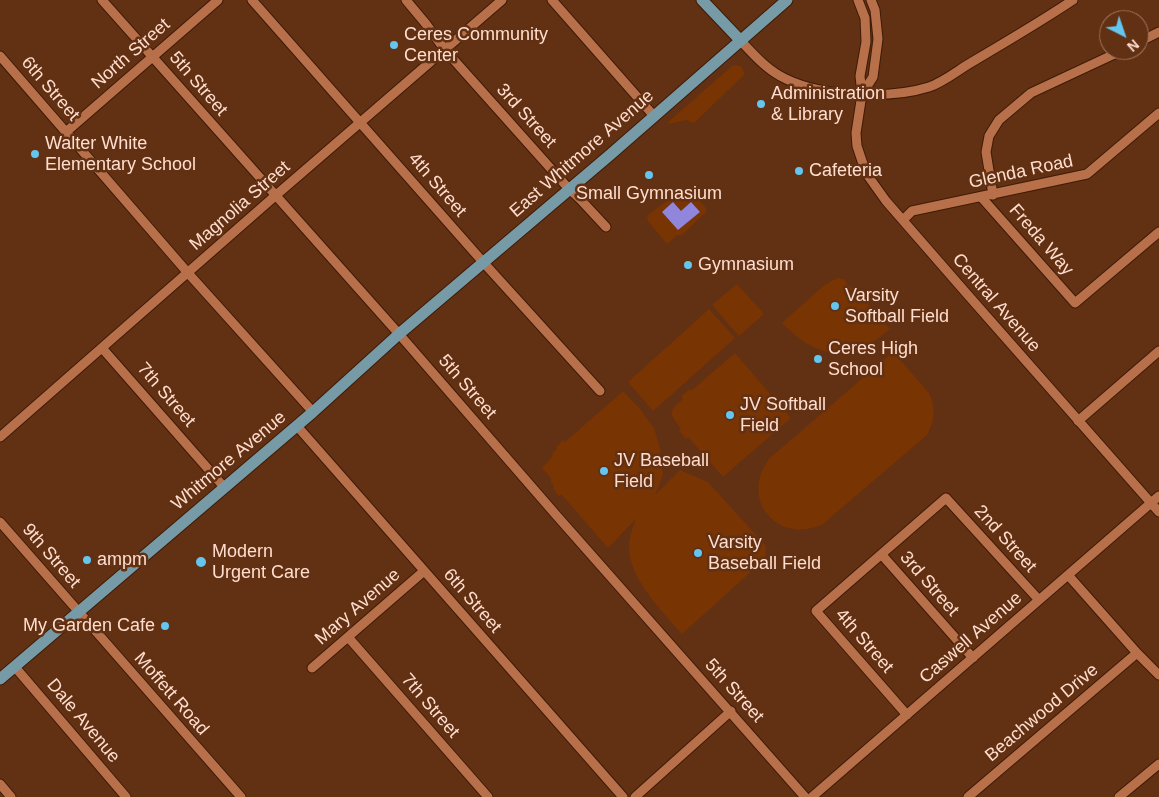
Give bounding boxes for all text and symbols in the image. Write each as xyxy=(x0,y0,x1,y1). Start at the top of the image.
north arrow xyxy=(1099,10,1149,60)
street label: North Street xyxy=(87,14,175,94)
place label: Ceres Community Center xyxy=(404,24,548,66)
text: N xyxy=(1124,36,1142,55)
marker: Ceres Community Center xyxy=(388,39,400,51)
street label: 5th Street xyxy=(164,47,232,121)
street label: 6th Street xyxy=(16,52,84,126)
street label: 3rd Street xyxy=(492,79,560,153)
place label: Administration & Library xyxy=(771,83,885,126)
street label: East Whitmore Avenue xyxy=(506,86,658,222)
marker: Administration & Library xyxy=(755,98,767,110)
place label: Walter White Elementary School xyxy=(45,133,196,176)
marker: Walter White Elementary School xyxy=(29,148,41,160)
street label: 4th Street xyxy=(403,148,471,222)
street label: Glenda Road xyxy=(967,150,1075,194)
street label: Magnolia Street xyxy=(185,156,295,256)
place label: Cafeteria xyxy=(809,160,882,182)
marker: Cafeteria xyxy=(793,165,805,177)
marker: Small Gymnasium xyxy=(643,169,655,181)
place label: Small Gymnasium xyxy=(576,183,722,205)
street label: Freda Way xyxy=(1004,200,1078,280)
street label: Central Avenue xyxy=(947,249,1045,357)
place label: Gymnasium xyxy=(698,254,794,276)
marker: Gymnasium xyxy=(682,259,694,271)
place label: Varsity Softball Field xyxy=(845,285,949,328)
marker: Varsity Softball Field xyxy=(829,300,841,312)
place label: Ceres High School xyxy=(828,338,918,380)
street label: 5th Street xyxy=(433,350,501,424)
marker: Ceres High School xyxy=(812,353,824,365)
street label: 7th Street xyxy=(132,358,200,432)
place label: JV Softball Field xyxy=(740,394,826,436)
street label: Whitmore Avenue xyxy=(167,407,291,515)
marker: JV Softball Field xyxy=(724,409,736,421)
place label: JV Baseball Field xyxy=(614,450,709,492)
marker: JV Baseball Field xyxy=(598,465,610,477)
street label: 2nd Street xyxy=(969,501,1041,577)
street label: 9th Street xyxy=(17,519,85,593)
place label: Varsity Baseball Field xyxy=(708,532,821,574)
place label: Modern Urgent Care xyxy=(212,541,310,584)
marker: Varsity Baseball Field xyxy=(692,547,704,559)
street label: 3rd Street xyxy=(895,547,963,621)
place label: ampm xyxy=(97,549,147,571)
marker: ampm xyxy=(81,554,93,566)
marker: Modern Urgent Care xyxy=(194,555,208,569)
street label: Mary Avenue xyxy=(311,564,405,650)
street label: 6th Street xyxy=(438,564,506,638)
street label: Caswell Avenue xyxy=(915,588,1027,688)
street label: 4th Street xyxy=(830,604,898,678)
place label: My Garden Cafe xyxy=(23,615,155,637)
marker: My Garden Cafe xyxy=(159,620,171,632)
street label: Moffett Road xyxy=(129,648,213,740)
street label: 5th Street xyxy=(700,655,768,727)
street label: Beachwood Drive xyxy=(981,659,1103,767)
street label: 7th Street xyxy=(396,669,464,743)
street label: Dale Avenue xyxy=(42,675,124,767)

